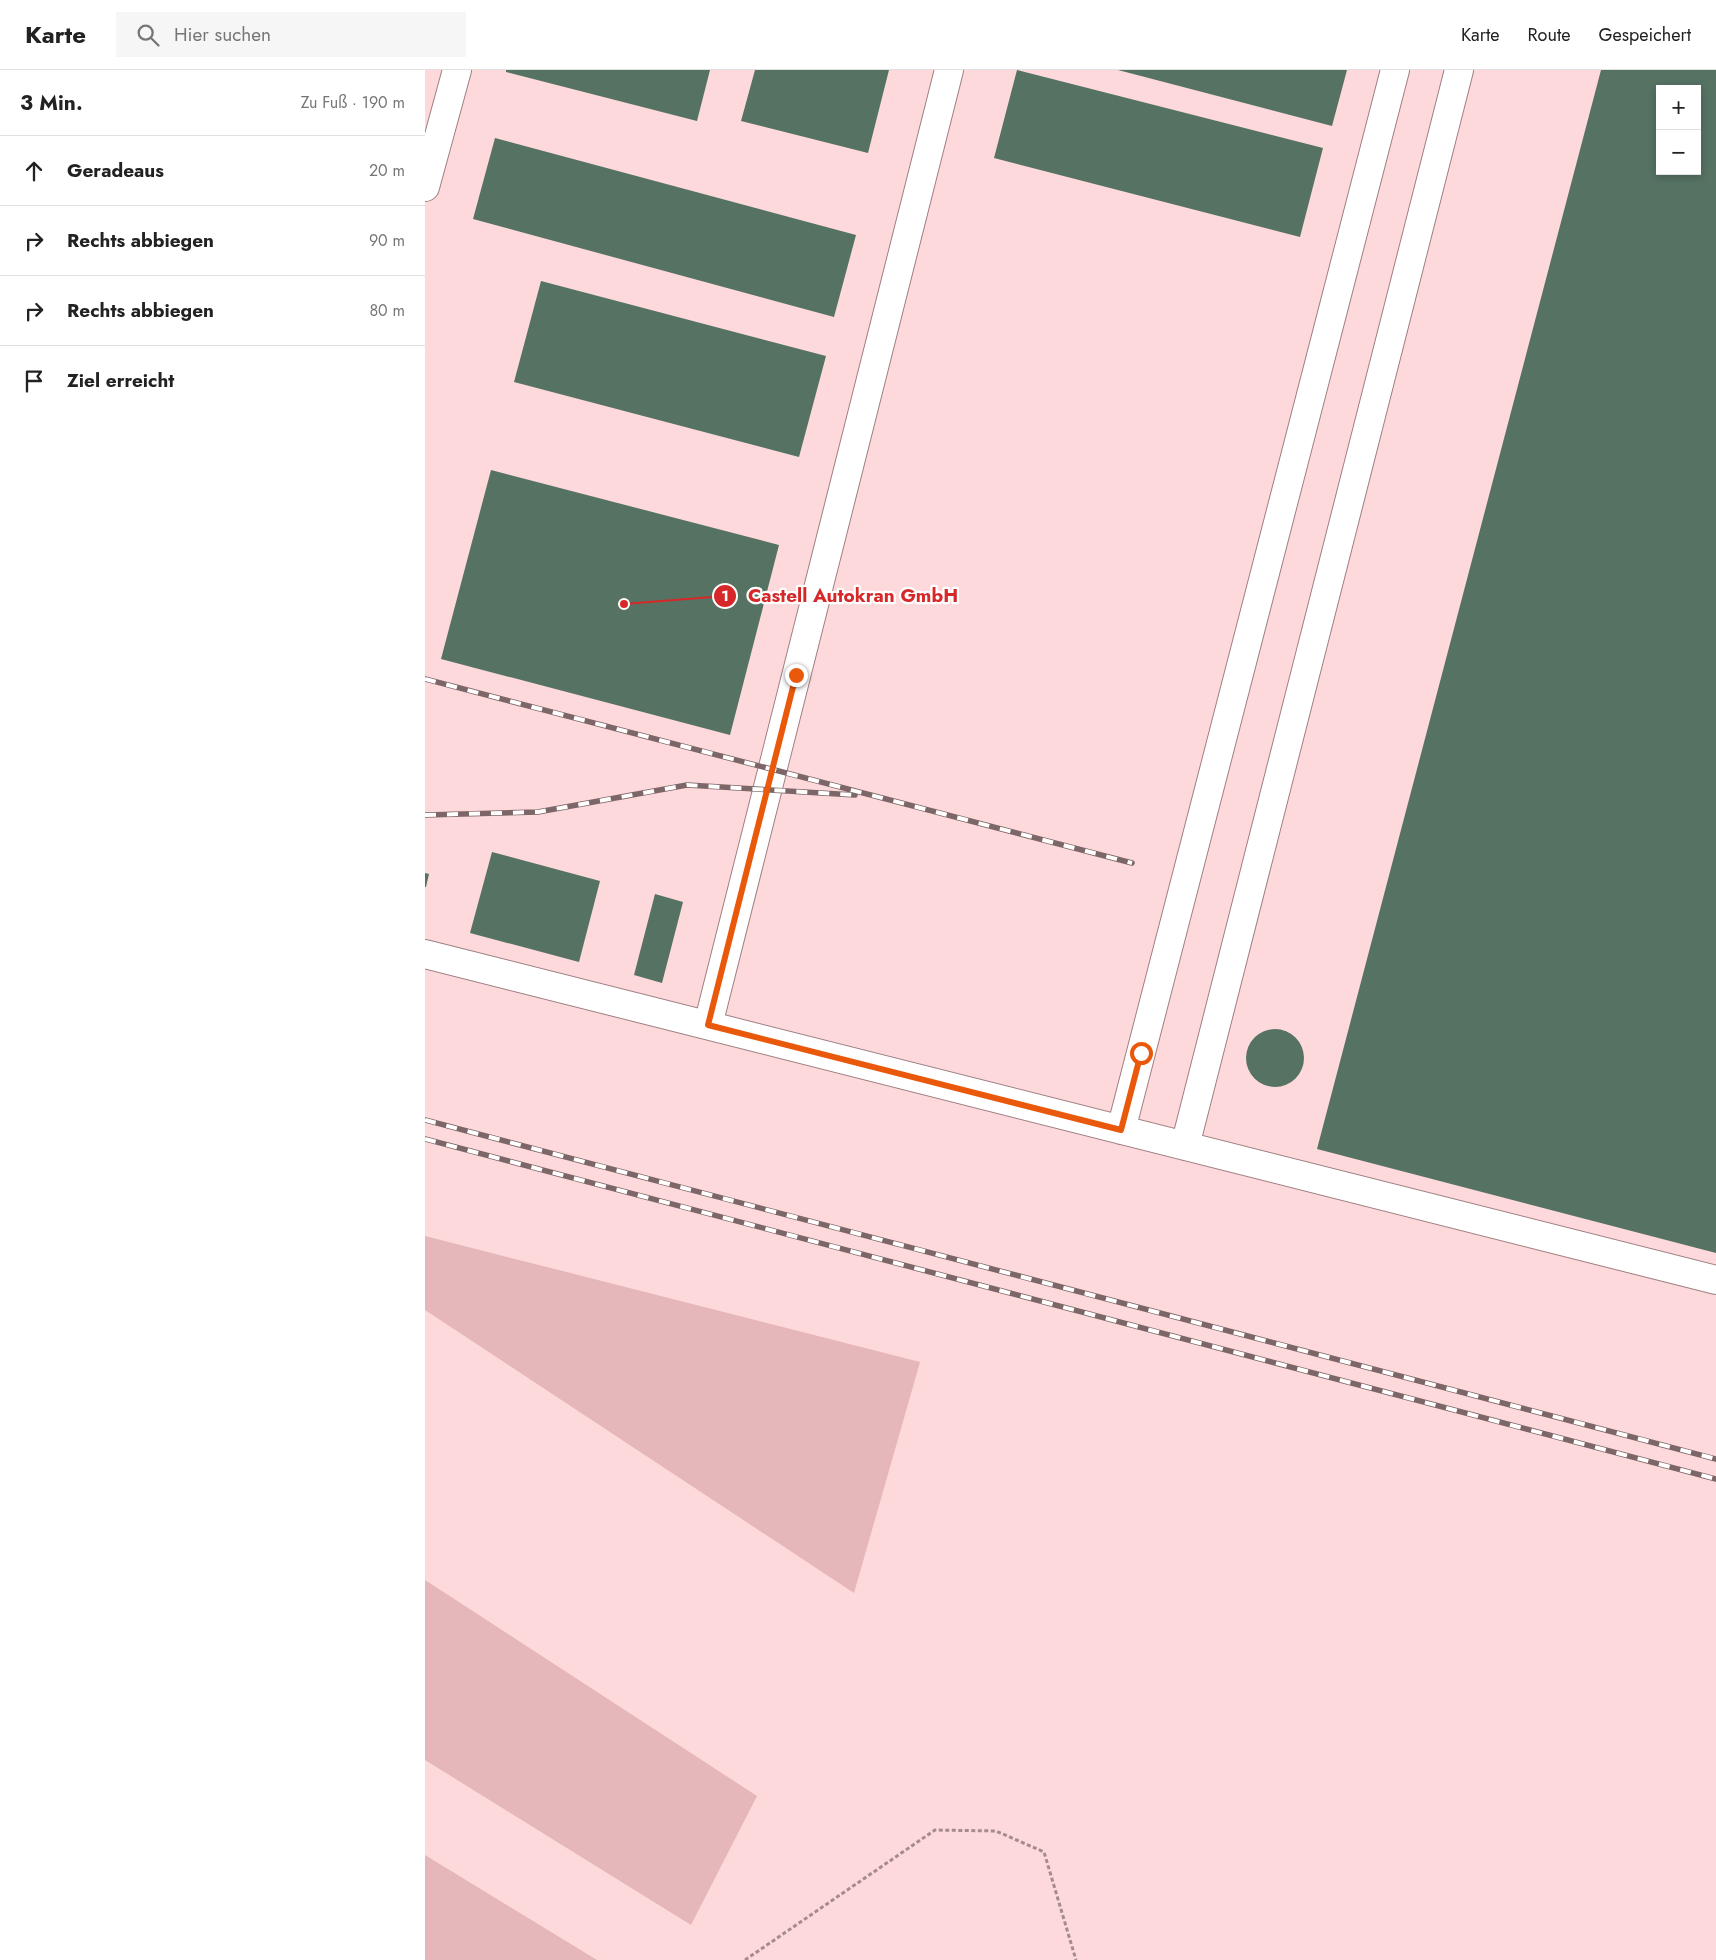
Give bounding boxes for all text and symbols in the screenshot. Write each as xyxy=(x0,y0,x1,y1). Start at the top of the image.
search box xyxy=(116,12,466,57)
text: Karte xyxy=(25,17,86,52)
icon: search xyxy=(134,21,162,49)
text: Hier suchen xyxy=(174,21,271,48)
text: Karte xyxy=(1461,22,1500,48)
text: Route xyxy=(1528,22,1570,48)
text: Gespeichert xyxy=(1598,22,1691,48)
map controls xyxy=(1656,85,1701,175)
button: + xyxy=(1656,85,1701,130)
text: 3 Min. xyxy=(20,88,83,118)
text: Zu Fuß · 190 m xyxy=(301,91,405,114)
button: − xyxy=(1656,130,1701,175)
icon: ahead xyxy=(20,157,48,185)
text: Geradeaus xyxy=(67,157,164,184)
text: 20 m xyxy=(369,159,405,182)
icon: right xyxy=(20,227,48,255)
text: Rechts abbiegen xyxy=(67,227,214,254)
text: 90 m xyxy=(369,229,405,252)
icon: right xyxy=(20,297,48,325)
text: Rechts abbiegen xyxy=(67,297,214,324)
text: 80 m xyxy=(369,299,405,322)
icon: arrive xyxy=(20,367,48,395)
text: Ziel erreicht xyxy=(67,367,174,394)
callout: Castell Autokran GmbH xyxy=(713,579,968,613)
text: Castell Autokran GmbH xyxy=(748,582,958,609)
text: 1 xyxy=(721,585,729,607)
route end xyxy=(785,664,808,687)
route start xyxy=(1130,1042,1153,1065)

